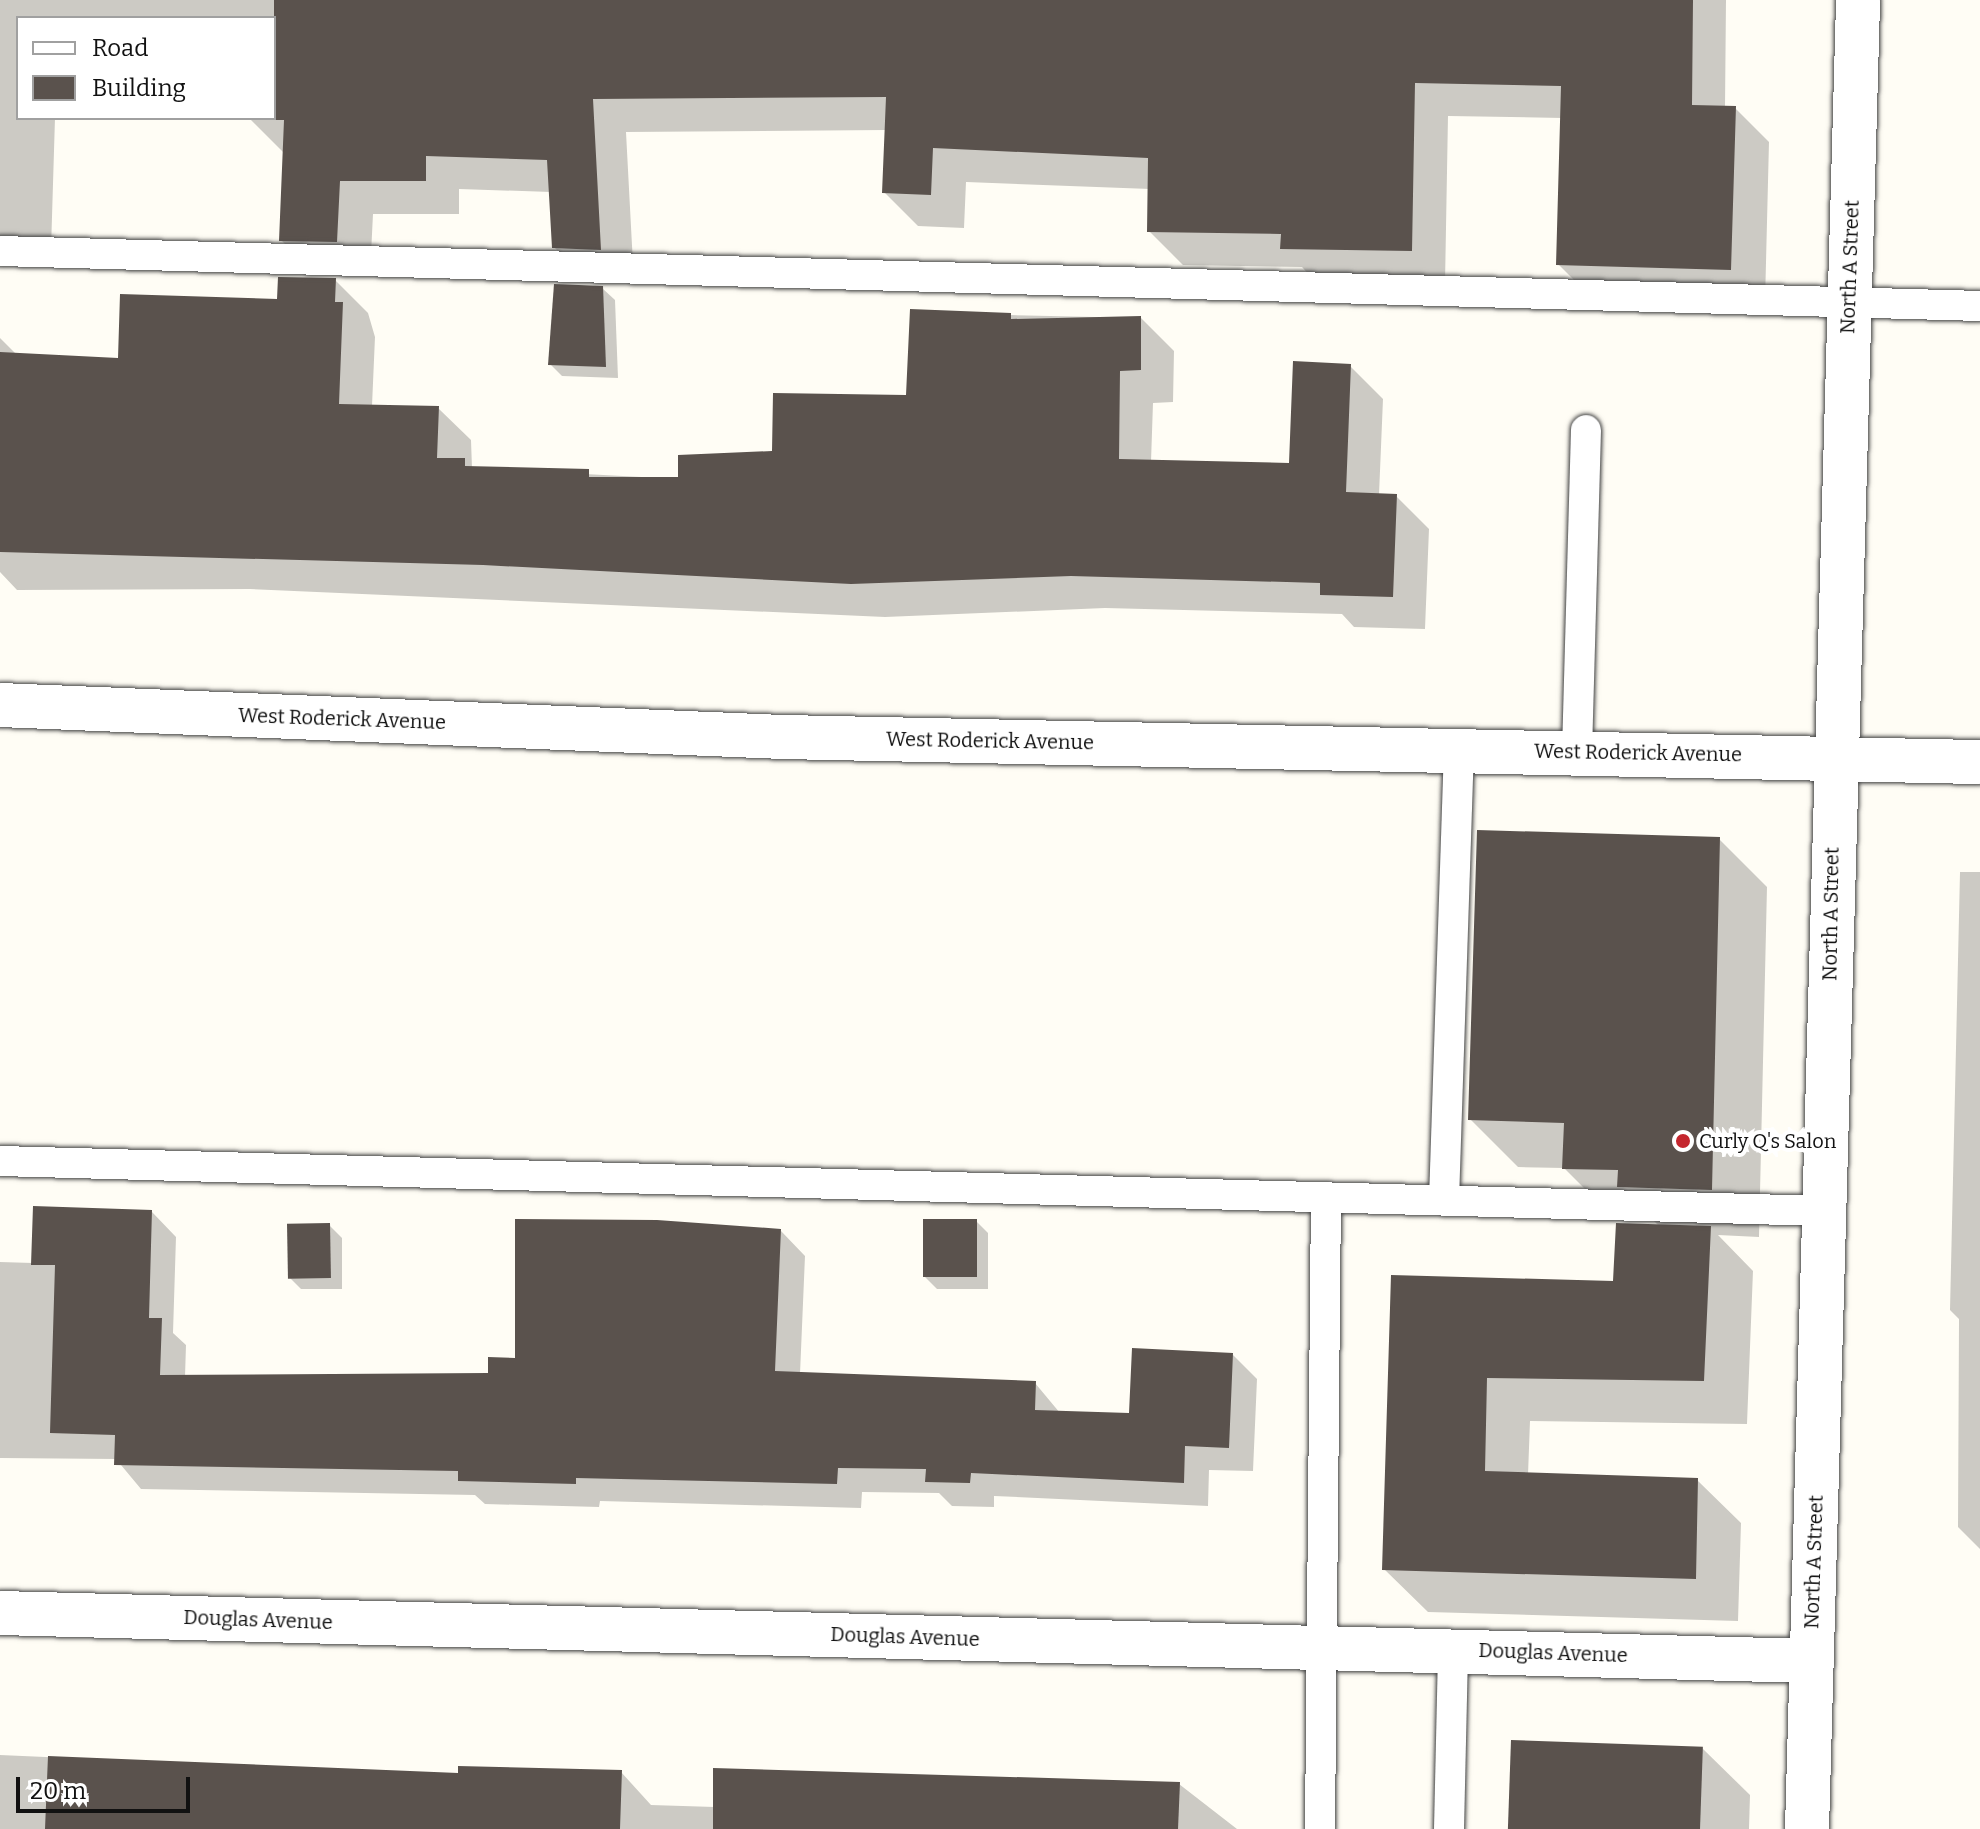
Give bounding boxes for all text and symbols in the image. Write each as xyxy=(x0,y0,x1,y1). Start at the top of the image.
legend xyxy=(16,16,276,120)
text: Road xyxy=(92,34,148,62)
text: Building xyxy=(92,74,186,102)
street label: North A Street xyxy=(1836,200,1864,334)
street label: West Roderick Avenue xyxy=(238,703,446,735)
street label: West Roderick Avenue xyxy=(886,727,1094,755)
street label: West Roderick Avenue xyxy=(1534,739,1742,767)
street label: North A Street xyxy=(1818,847,1844,981)
place label: Curly Q's Salon xyxy=(1699,1129,1836,1153)
marker: Curly Q's Salon xyxy=(1674,1132,1692,1150)
street label: North A Street xyxy=(1800,1495,1828,1629)
street label: Douglas Avenue xyxy=(183,1605,333,1635)
street label: Douglas Avenue xyxy=(830,1622,980,1652)
street label: Douglas Avenue xyxy=(1478,1638,1628,1668)
scale bar xyxy=(20,1761,194,1811)
text: 20 m xyxy=(30,1777,86,1805)

